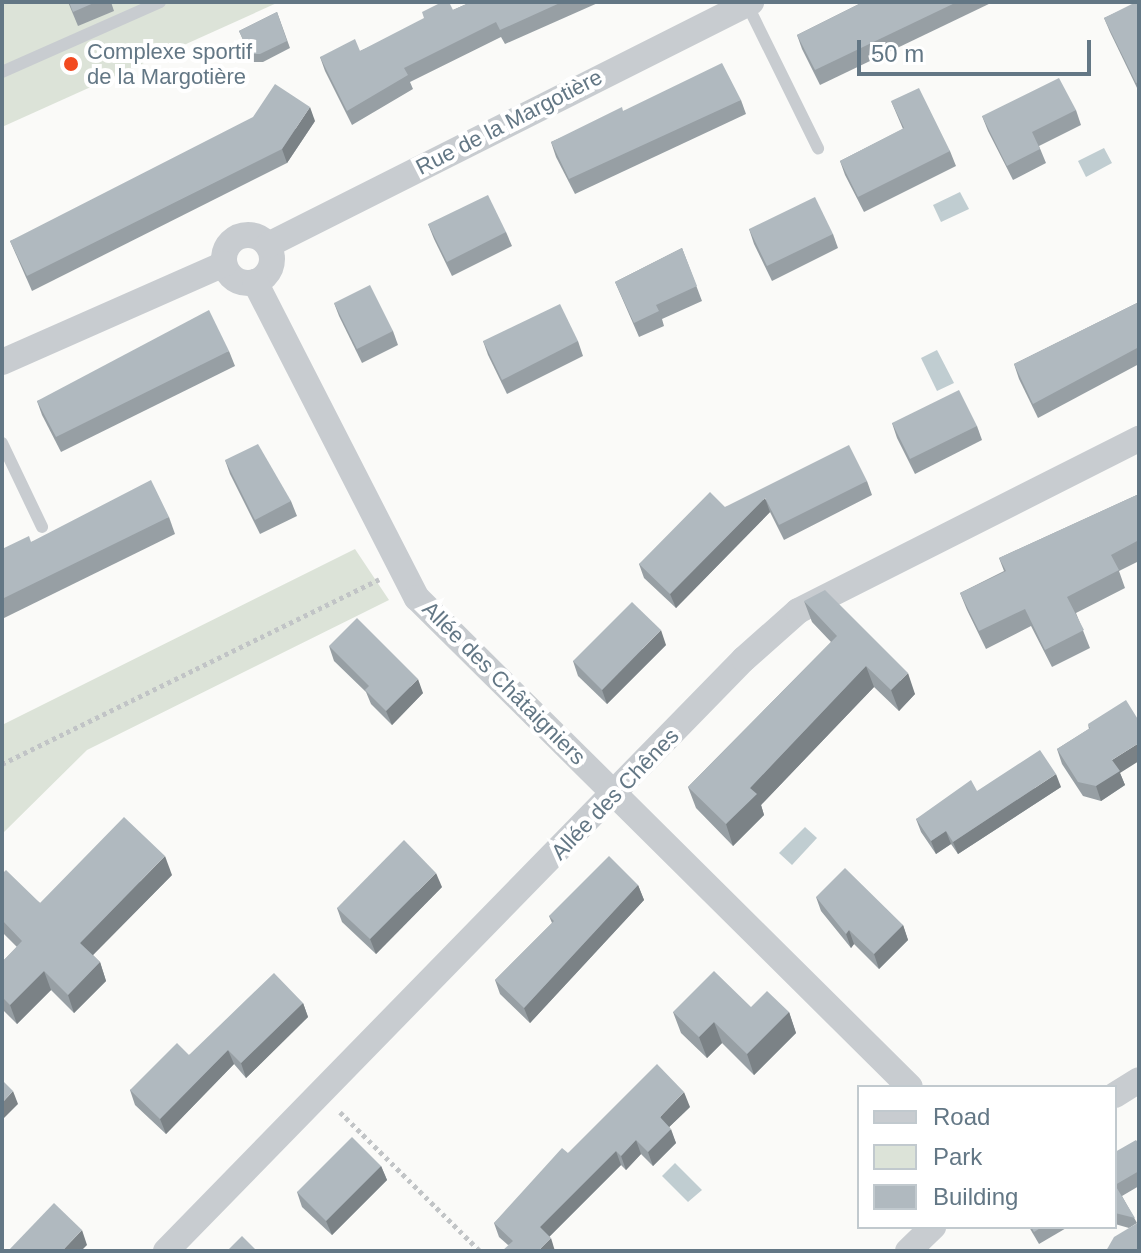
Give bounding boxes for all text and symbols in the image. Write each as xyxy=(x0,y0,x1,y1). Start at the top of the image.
scale bar xyxy=(861,24,1095,74)
place label: Complexe sportif de la Margotière xyxy=(87,38,252,90)
text: 50 m xyxy=(871,40,924,67)
marker: Complexe sportif de la Margotière xyxy=(62,55,80,73)
street label: Rue de la Margotière xyxy=(411,64,607,180)
street label: Allée des Châtaigniers xyxy=(417,596,591,770)
street label: Allée des Chênes xyxy=(546,723,684,865)
legend xyxy=(857,1085,1117,1229)
text: Road xyxy=(933,1103,990,1130)
text: Park xyxy=(933,1143,982,1170)
text: Building xyxy=(933,1183,1018,1210)

